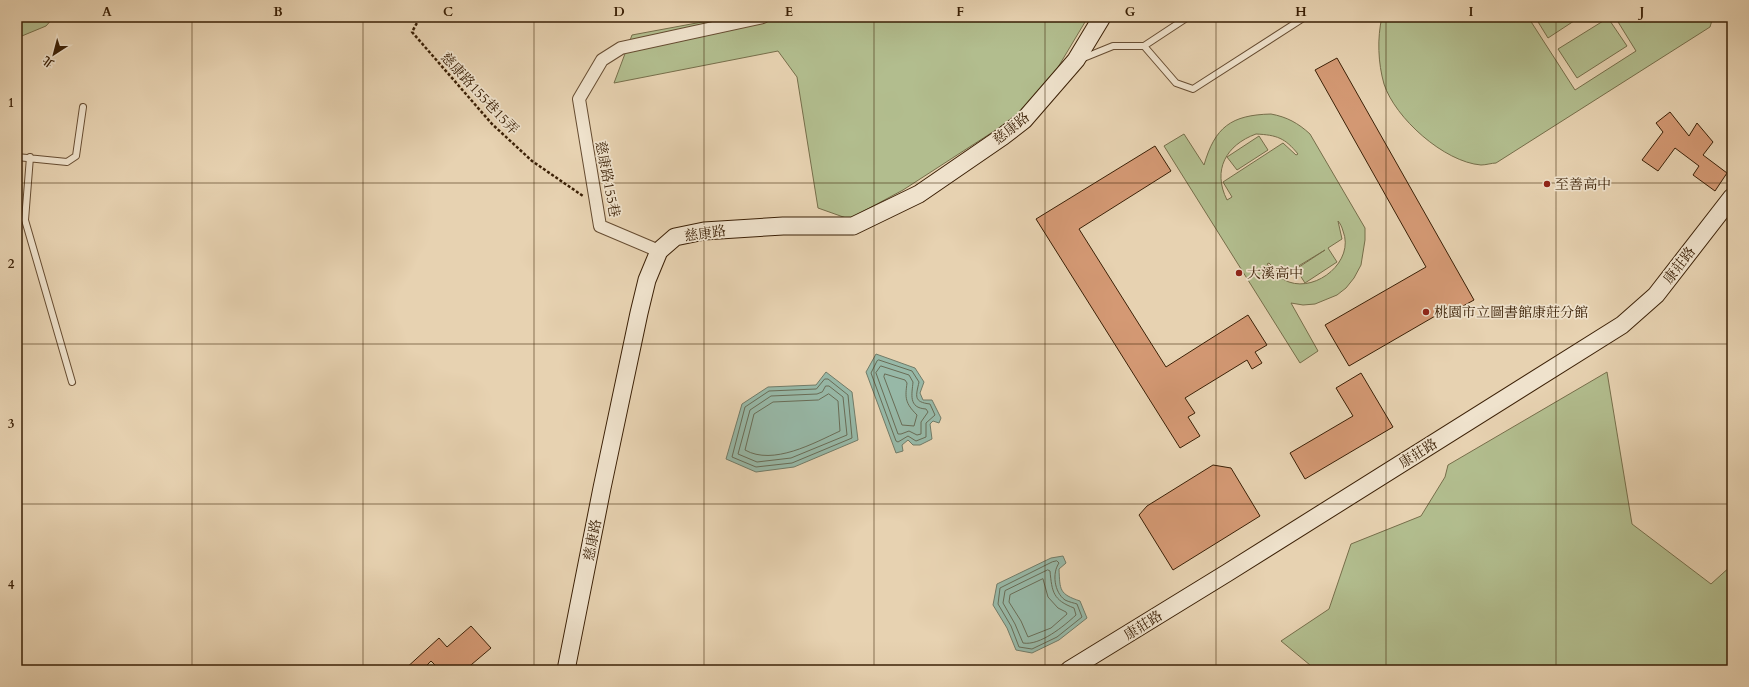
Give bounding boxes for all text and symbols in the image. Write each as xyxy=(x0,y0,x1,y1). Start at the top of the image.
text: A xyxy=(102,3,112,21)
text: B xyxy=(273,3,283,21)
text: C xyxy=(443,3,453,21)
text: D xyxy=(613,3,625,21)
text: E xyxy=(785,3,793,21)
text: F xyxy=(956,3,964,21)
text: G xyxy=(1125,3,1136,21)
text: H xyxy=(1295,3,1307,21)
text: I xyxy=(1468,3,1474,21)
text: J xyxy=(1638,3,1645,21)
north arrow xyxy=(34,34,74,74)
street label: 慈康路155巷15弄 xyxy=(437,48,523,139)
text: 北 xyxy=(40,52,57,71)
text: 1 xyxy=(8,94,14,112)
street label: 慈康路 xyxy=(989,108,1034,149)
street label: 慈康路155巷 xyxy=(591,139,624,219)
place label: 至善高中 xyxy=(1555,175,1611,194)
marker: 至善高中 xyxy=(1542,179,1552,189)
street label: 慈康路 xyxy=(683,221,727,246)
street label: 康莊路 xyxy=(1659,243,1700,288)
text: 2 xyxy=(8,255,15,273)
place label: 大溪高中 xyxy=(1247,264,1303,283)
marker: 大溪高中 xyxy=(1234,268,1244,278)
place label: 桃園市立圖書館康莊分館 xyxy=(1434,303,1588,322)
marker: 桃園市立圖書館康莊分館 xyxy=(1421,307,1431,317)
text: 3 xyxy=(8,415,15,433)
street label: 康莊路 xyxy=(1395,434,1441,473)
street label: 慈康路 xyxy=(579,518,606,563)
text: 4 xyxy=(8,576,15,594)
street label: 康莊路 xyxy=(1120,606,1166,645)

